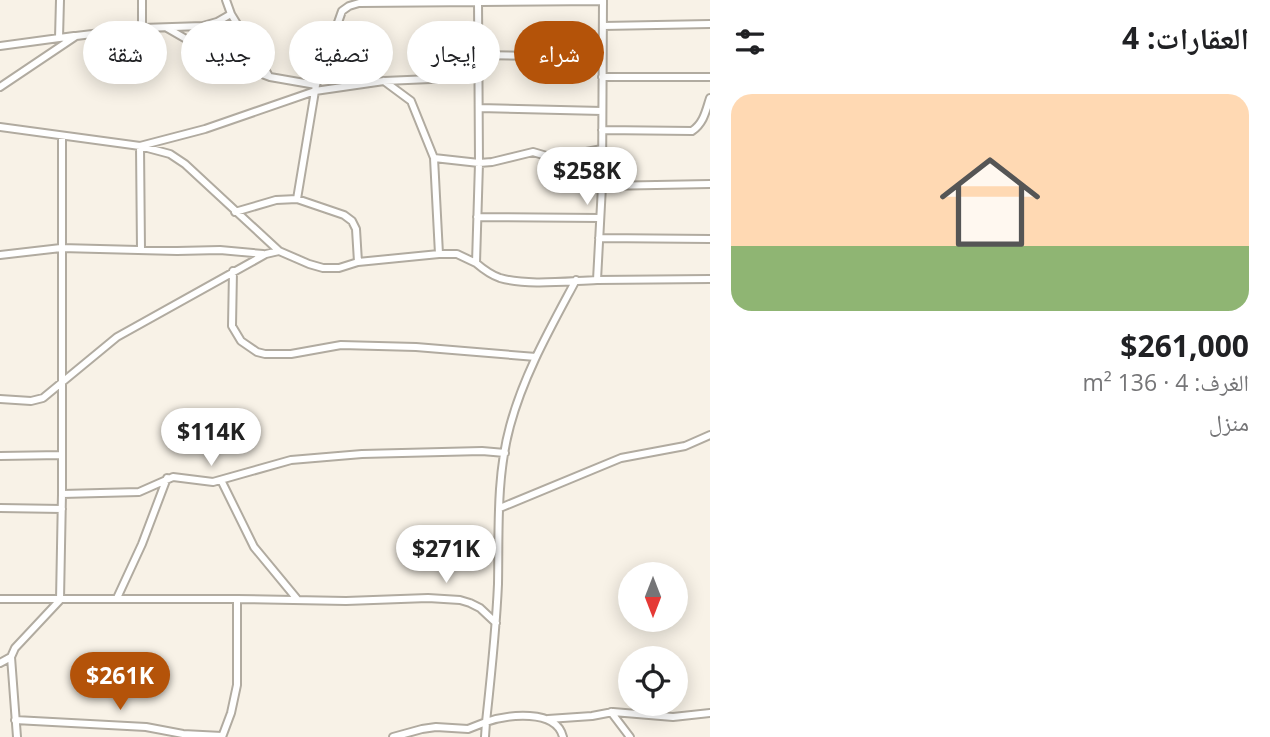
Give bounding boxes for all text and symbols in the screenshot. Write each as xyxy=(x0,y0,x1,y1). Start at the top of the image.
text: العقارات: 4 xyxy=(1122,17,1249,58)
chip: شقة xyxy=(83,21,167,84)
chip: جديد xyxy=(181,21,275,84)
chip: تصفية xyxy=(289,21,393,84)
chip: إيجار xyxy=(407,21,500,84)
chip: شراء xyxy=(514,21,604,84)
icon: filters xyxy=(731,23,769,61)
icon: home xyxy=(927,139,1053,265)
pin: $258K xyxy=(538,148,636,207)
text: $258K xyxy=(553,154,621,186)
text: $261,000 xyxy=(1120,325,1249,366)
text: الغرف: 4 · 136 m² xyxy=(1082,366,1249,398)
text: منزل xyxy=(1209,406,1249,438)
pin: $114K xyxy=(162,408,260,468)
text: $114K xyxy=(177,415,245,447)
pin: $271K xyxy=(397,526,495,585)
text: $271K xyxy=(412,532,480,564)
north arrow xyxy=(618,562,688,632)
map controls xyxy=(618,562,688,716)
button: locate xyxy=(618,646,688,716)
pin: $261K xyxy=(71,652,169,712)
text: $261K xyxy=(86,659,154,691)

